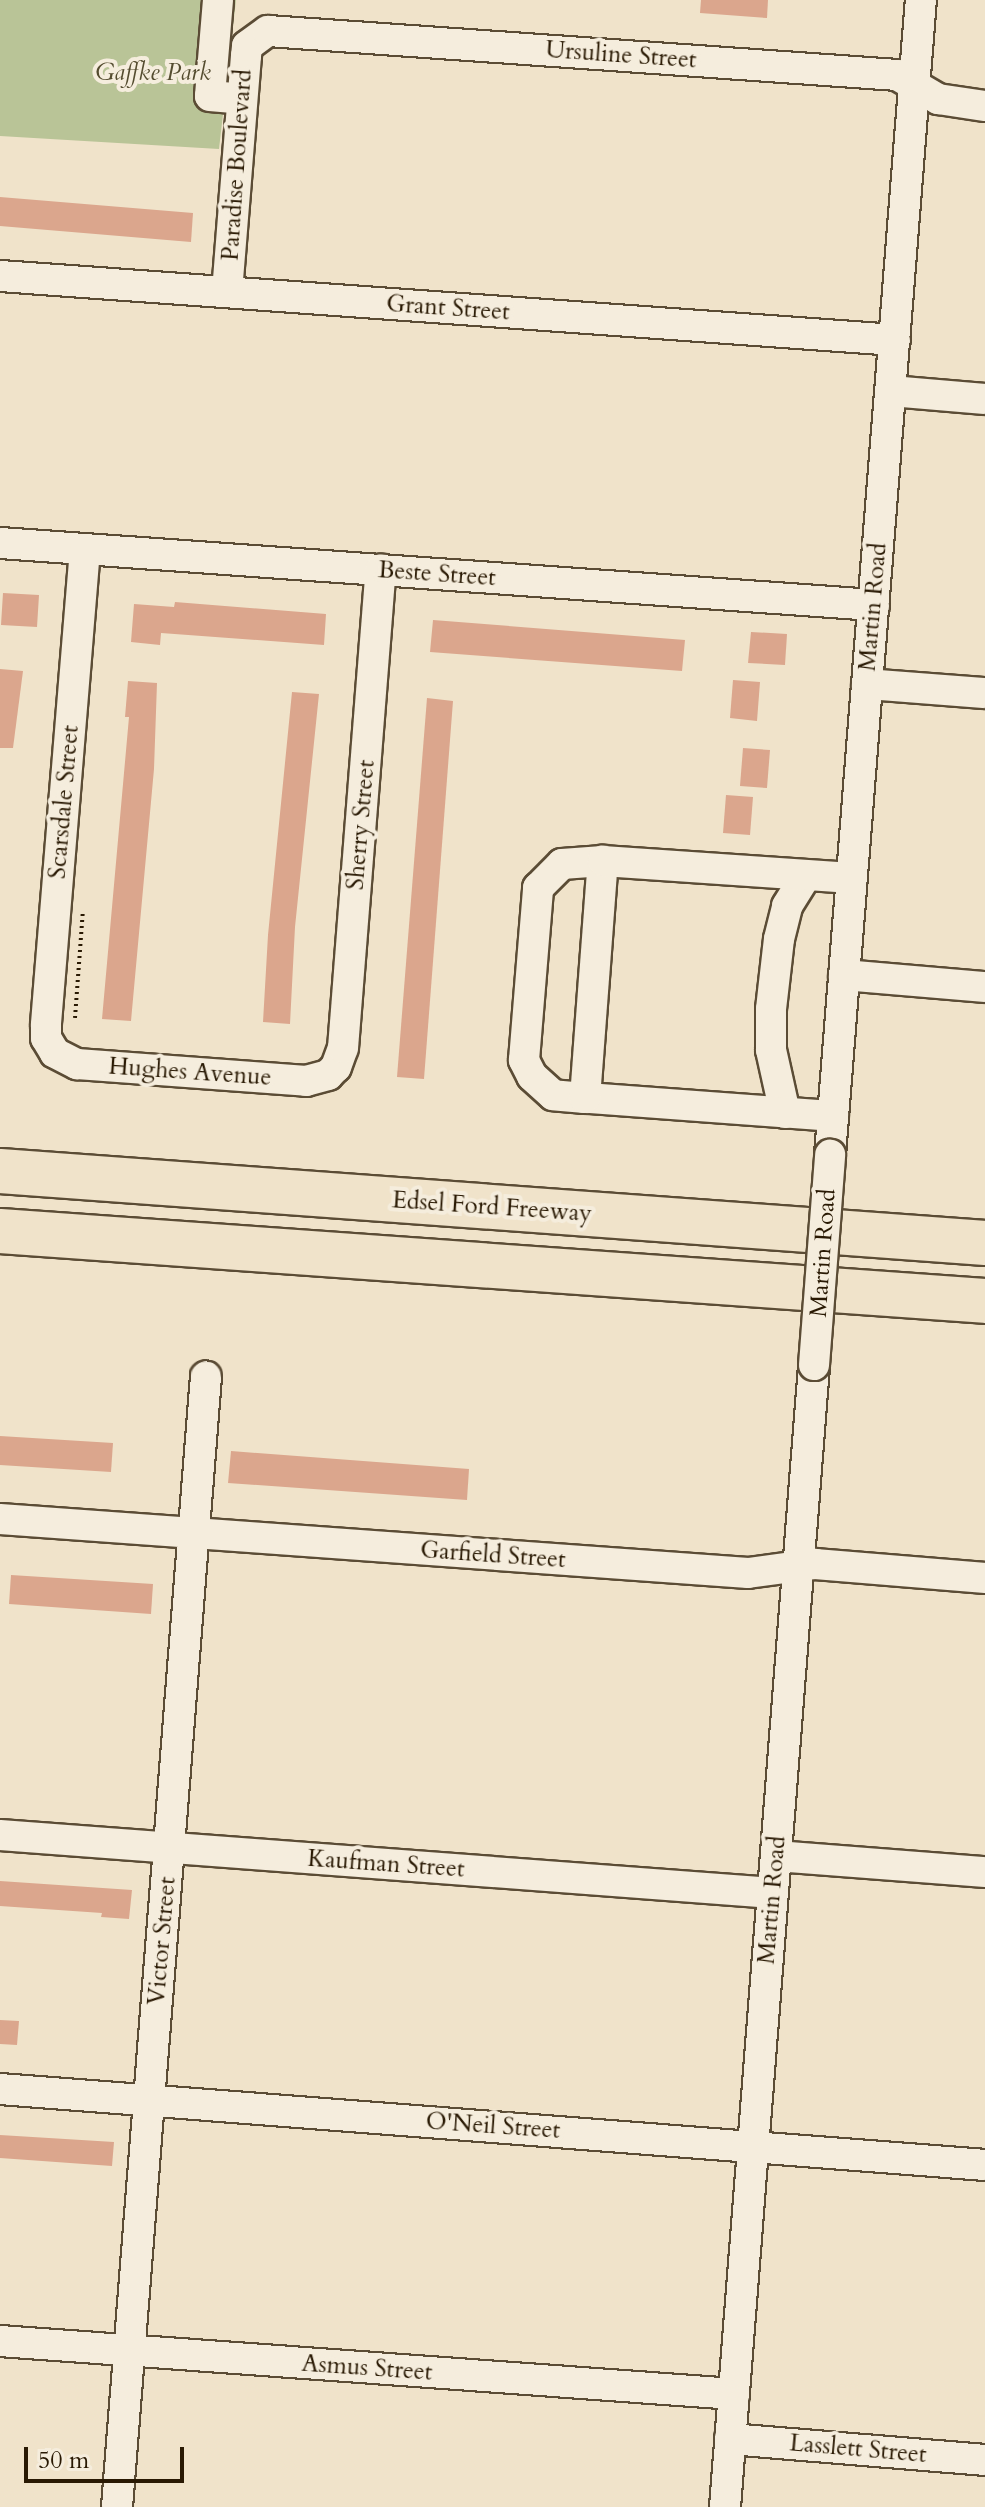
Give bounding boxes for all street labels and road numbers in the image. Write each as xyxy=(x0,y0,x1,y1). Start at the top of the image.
street label: Ursuline Street xyxy=(545,35,697,75)
street label: Paradise Boulevard xyxy=(216,68,258,262)
street label: Grant Street xyxy=(385,289,511,327)
street label: Martin Road xyxy=(853,542,893,672)
street label: Beste Street xyxy=(377,556,497,592)
street label: Scarsdale Street xyxy=(43,724,85,880)
street label: Sherry Street xyxy=(341,759,381,891)
street label: Hughes Avenue xyxy=(108,1052,272,1092)
street label: Edsel Ford Freeway xyxy=(391,1186,593,1228)
street label: Martin Road xyxy=(804,1188,842,1318)
street label: Garfield Street xyxy=(419,1536,567,1574)
street label: Martin Road xyxy=(752,1835,792,1965)
street label: Kaufman Street xyxy=(307,1844,465,1884)
street label: Victor Street xyxy=(142,1876,182,2006)
street label: O'Neil Street xyxy=(425,2107,561,2145)
street label: Asmus Street xyxy=(301,2349,433,2387)
street label: Lasslett Street xyxy=(788,2429,928,2469)

